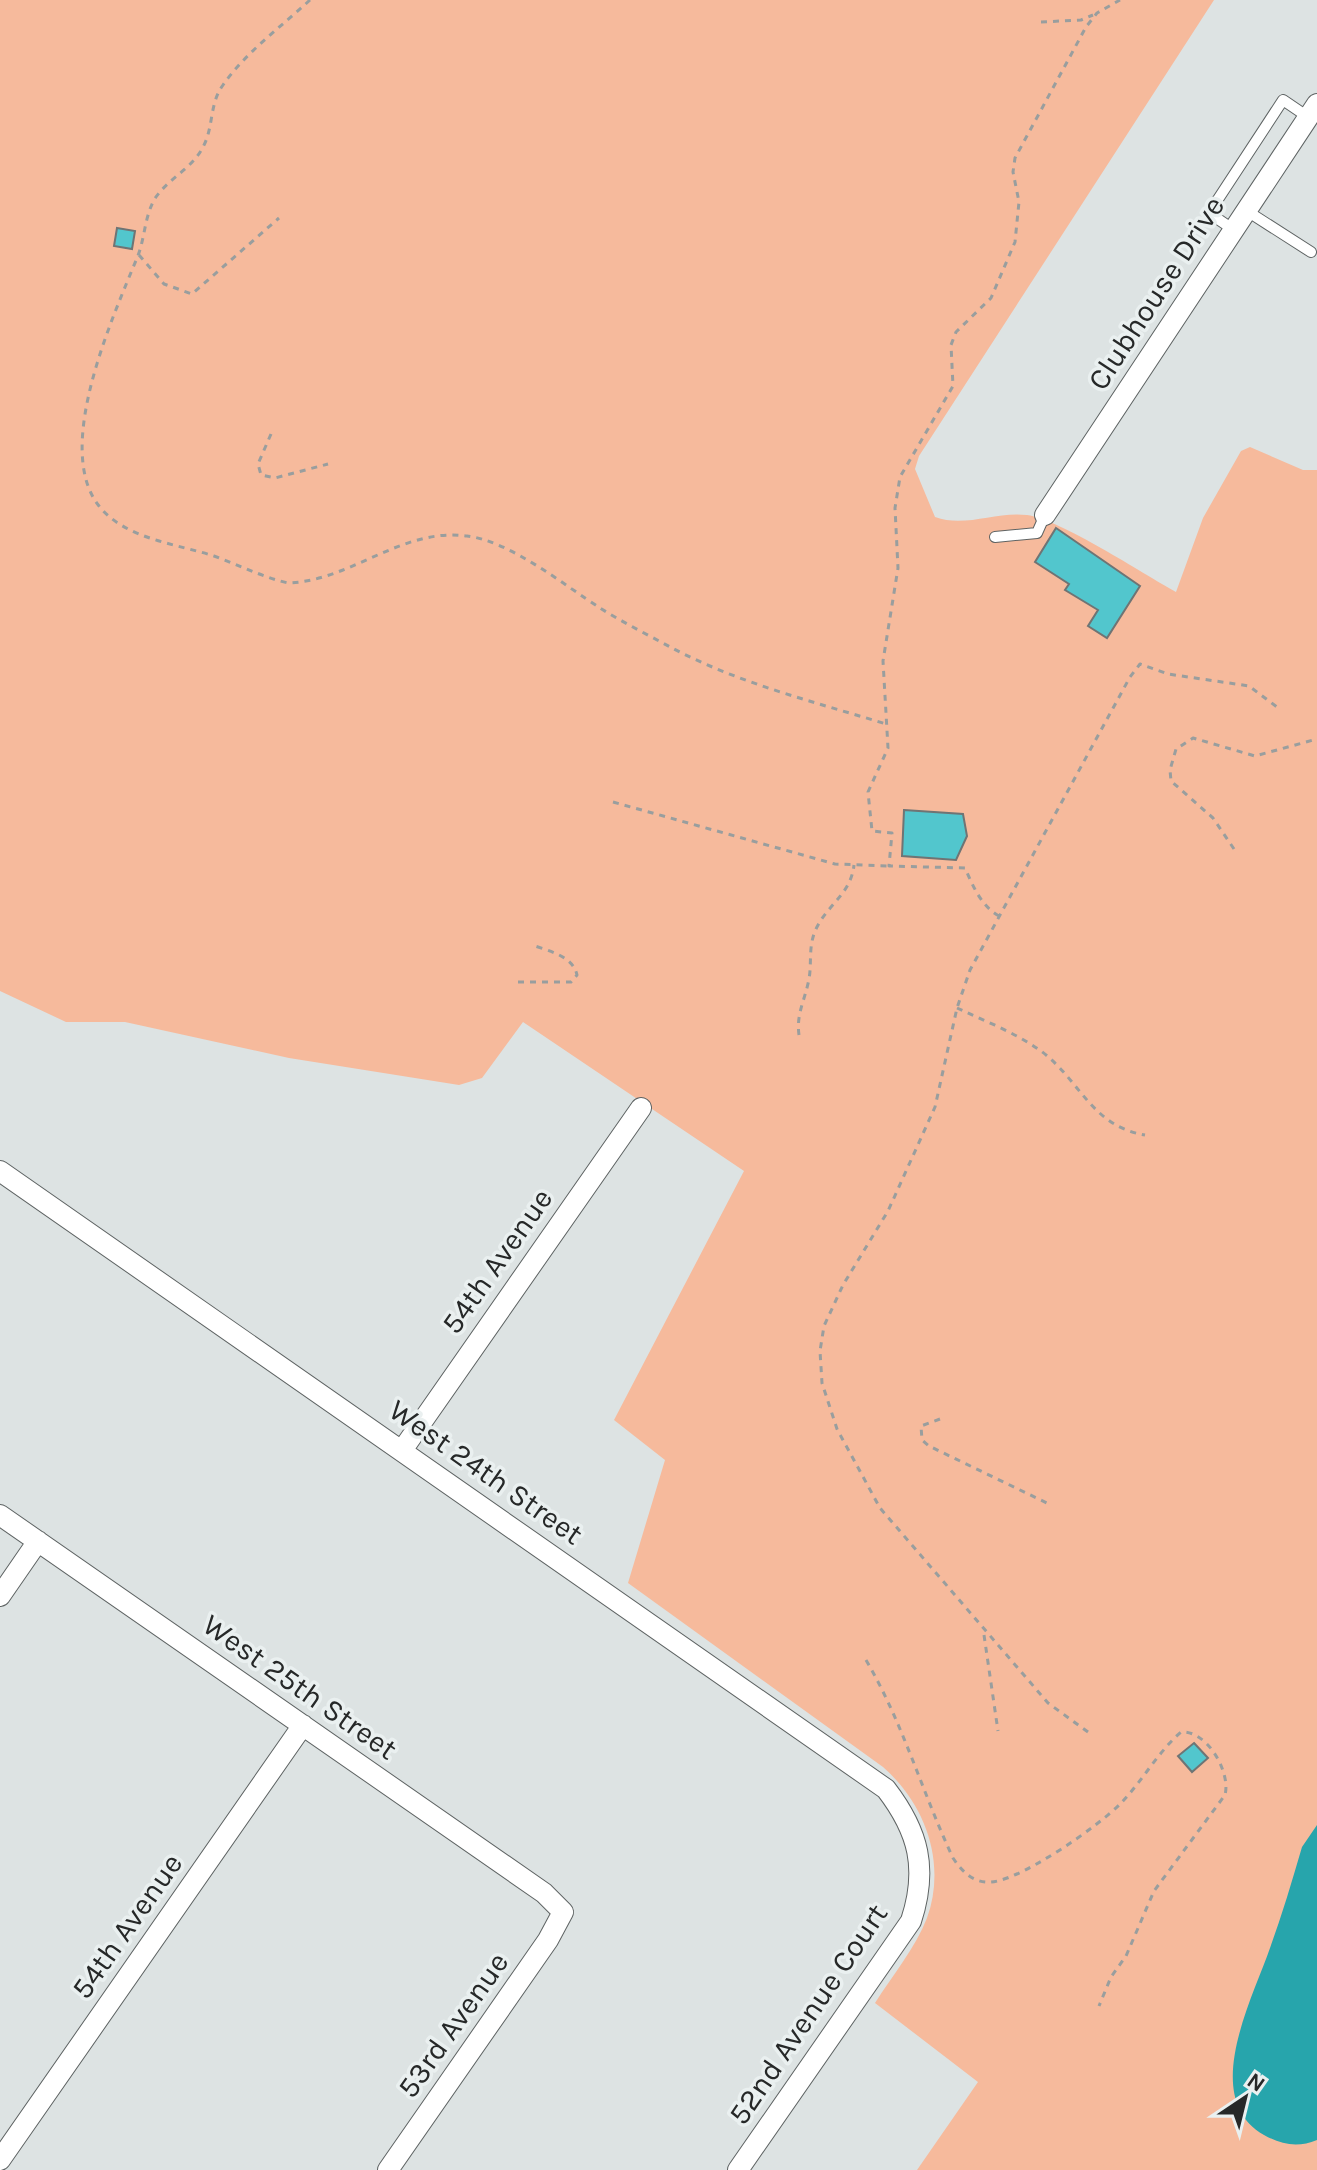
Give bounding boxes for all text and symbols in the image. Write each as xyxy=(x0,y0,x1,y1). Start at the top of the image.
street label: Clubhouse Drive xyxy=(1080,189,1232,397)
street label: 54th Avenue xyxy=(434,1181,560,1341)
street label: West 24th Street xyxy=(382,1392,590,1552)
street label: West 25th Street xyxy=(196,1607,404,1767)
street label: 54th Avenue xyxy=(64,1846,190,2006)
street label: 52nd Avenue Court xyxy=(721,1897,895,2131)
street label: 53rd Avenue xyxy=(390,1945,516,2105)
north arrow xyxy=(1205,2058,1285,2138)
text: N xyxy=(1242,2067,1270,2098)

